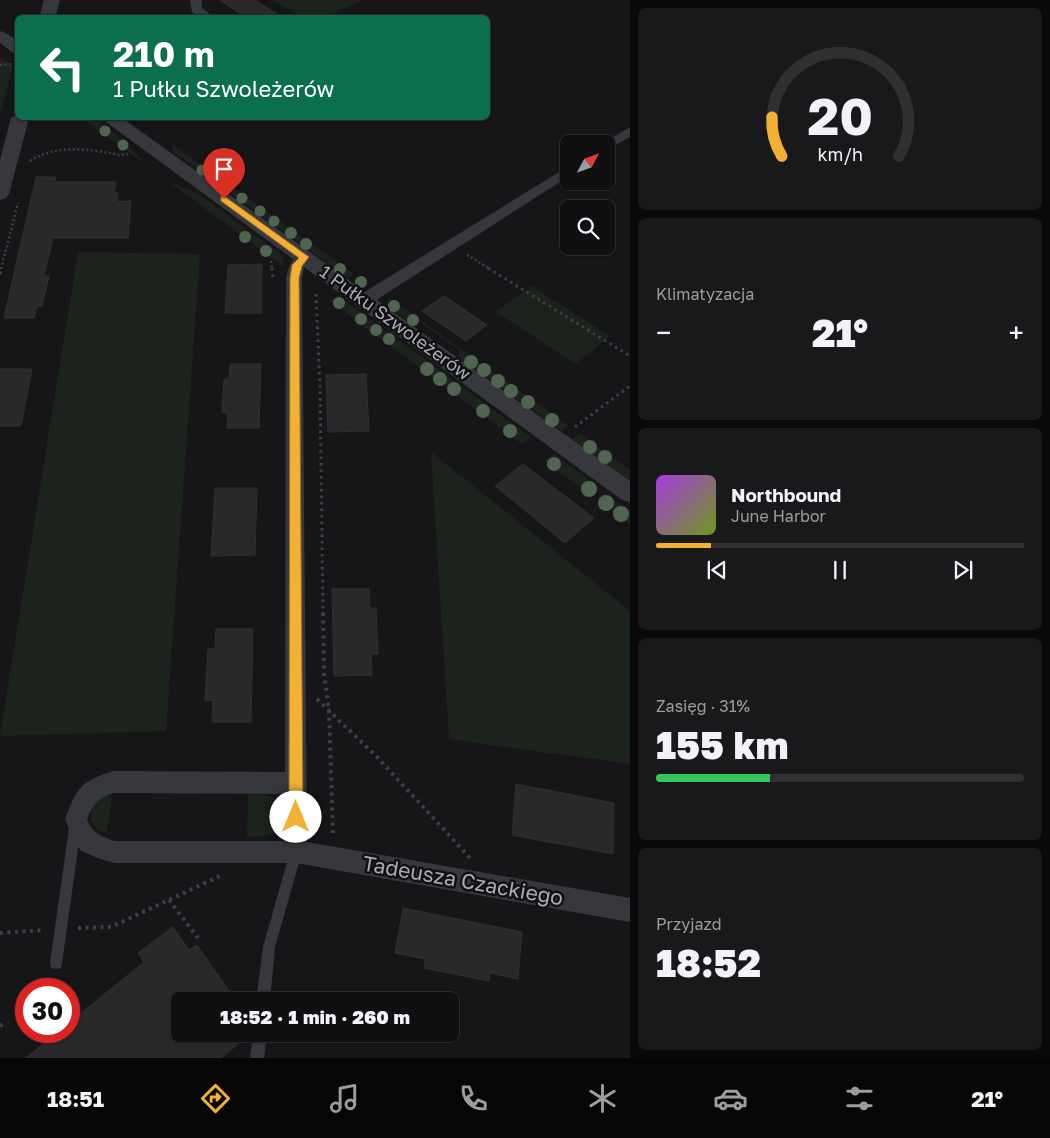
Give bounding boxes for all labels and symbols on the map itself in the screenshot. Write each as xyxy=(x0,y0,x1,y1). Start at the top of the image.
north arrow xyxy=(560,135,615,190)
pin xyxy=(203,148,245,199)
street label: 1 Pułku Szwoleżerów xyxy=(316,260,476,385)
position arrow xyxy=(269,790,321,842)
street label: Tadeusza Czackiego xyxy=(361,850,565,910)
speed limit sign: 30 xyxy=(15,978,80,1043)

